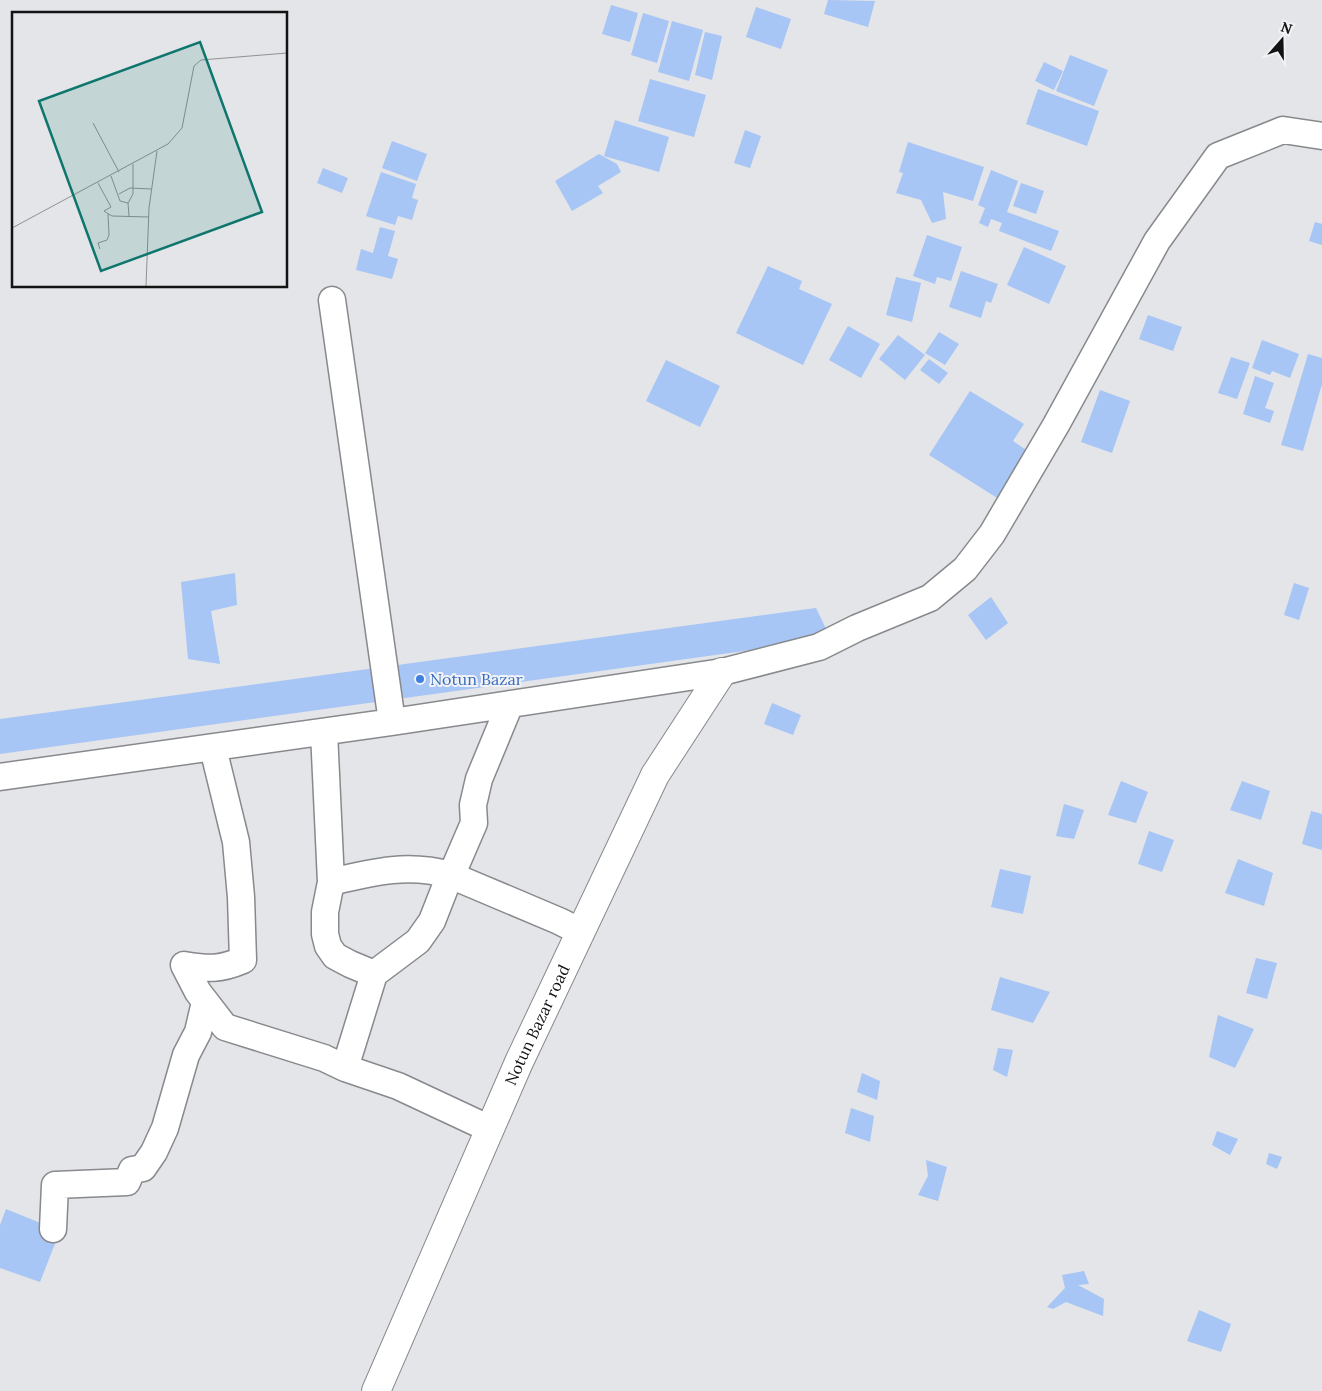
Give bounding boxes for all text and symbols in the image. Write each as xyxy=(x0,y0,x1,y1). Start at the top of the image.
inset map xyxy=(12,12,288,288)
north arrow xyxy=(1257,15,1307,65)
text: N xyxy=(1278,17,1295,38)
place label: Notun Bazar xyxy=(430,669,523,689)
marker: Notun Bazar xyxy=(414,673,426,685)
street label: Notun Bazar road xyxy=(500,961,574,1088)

